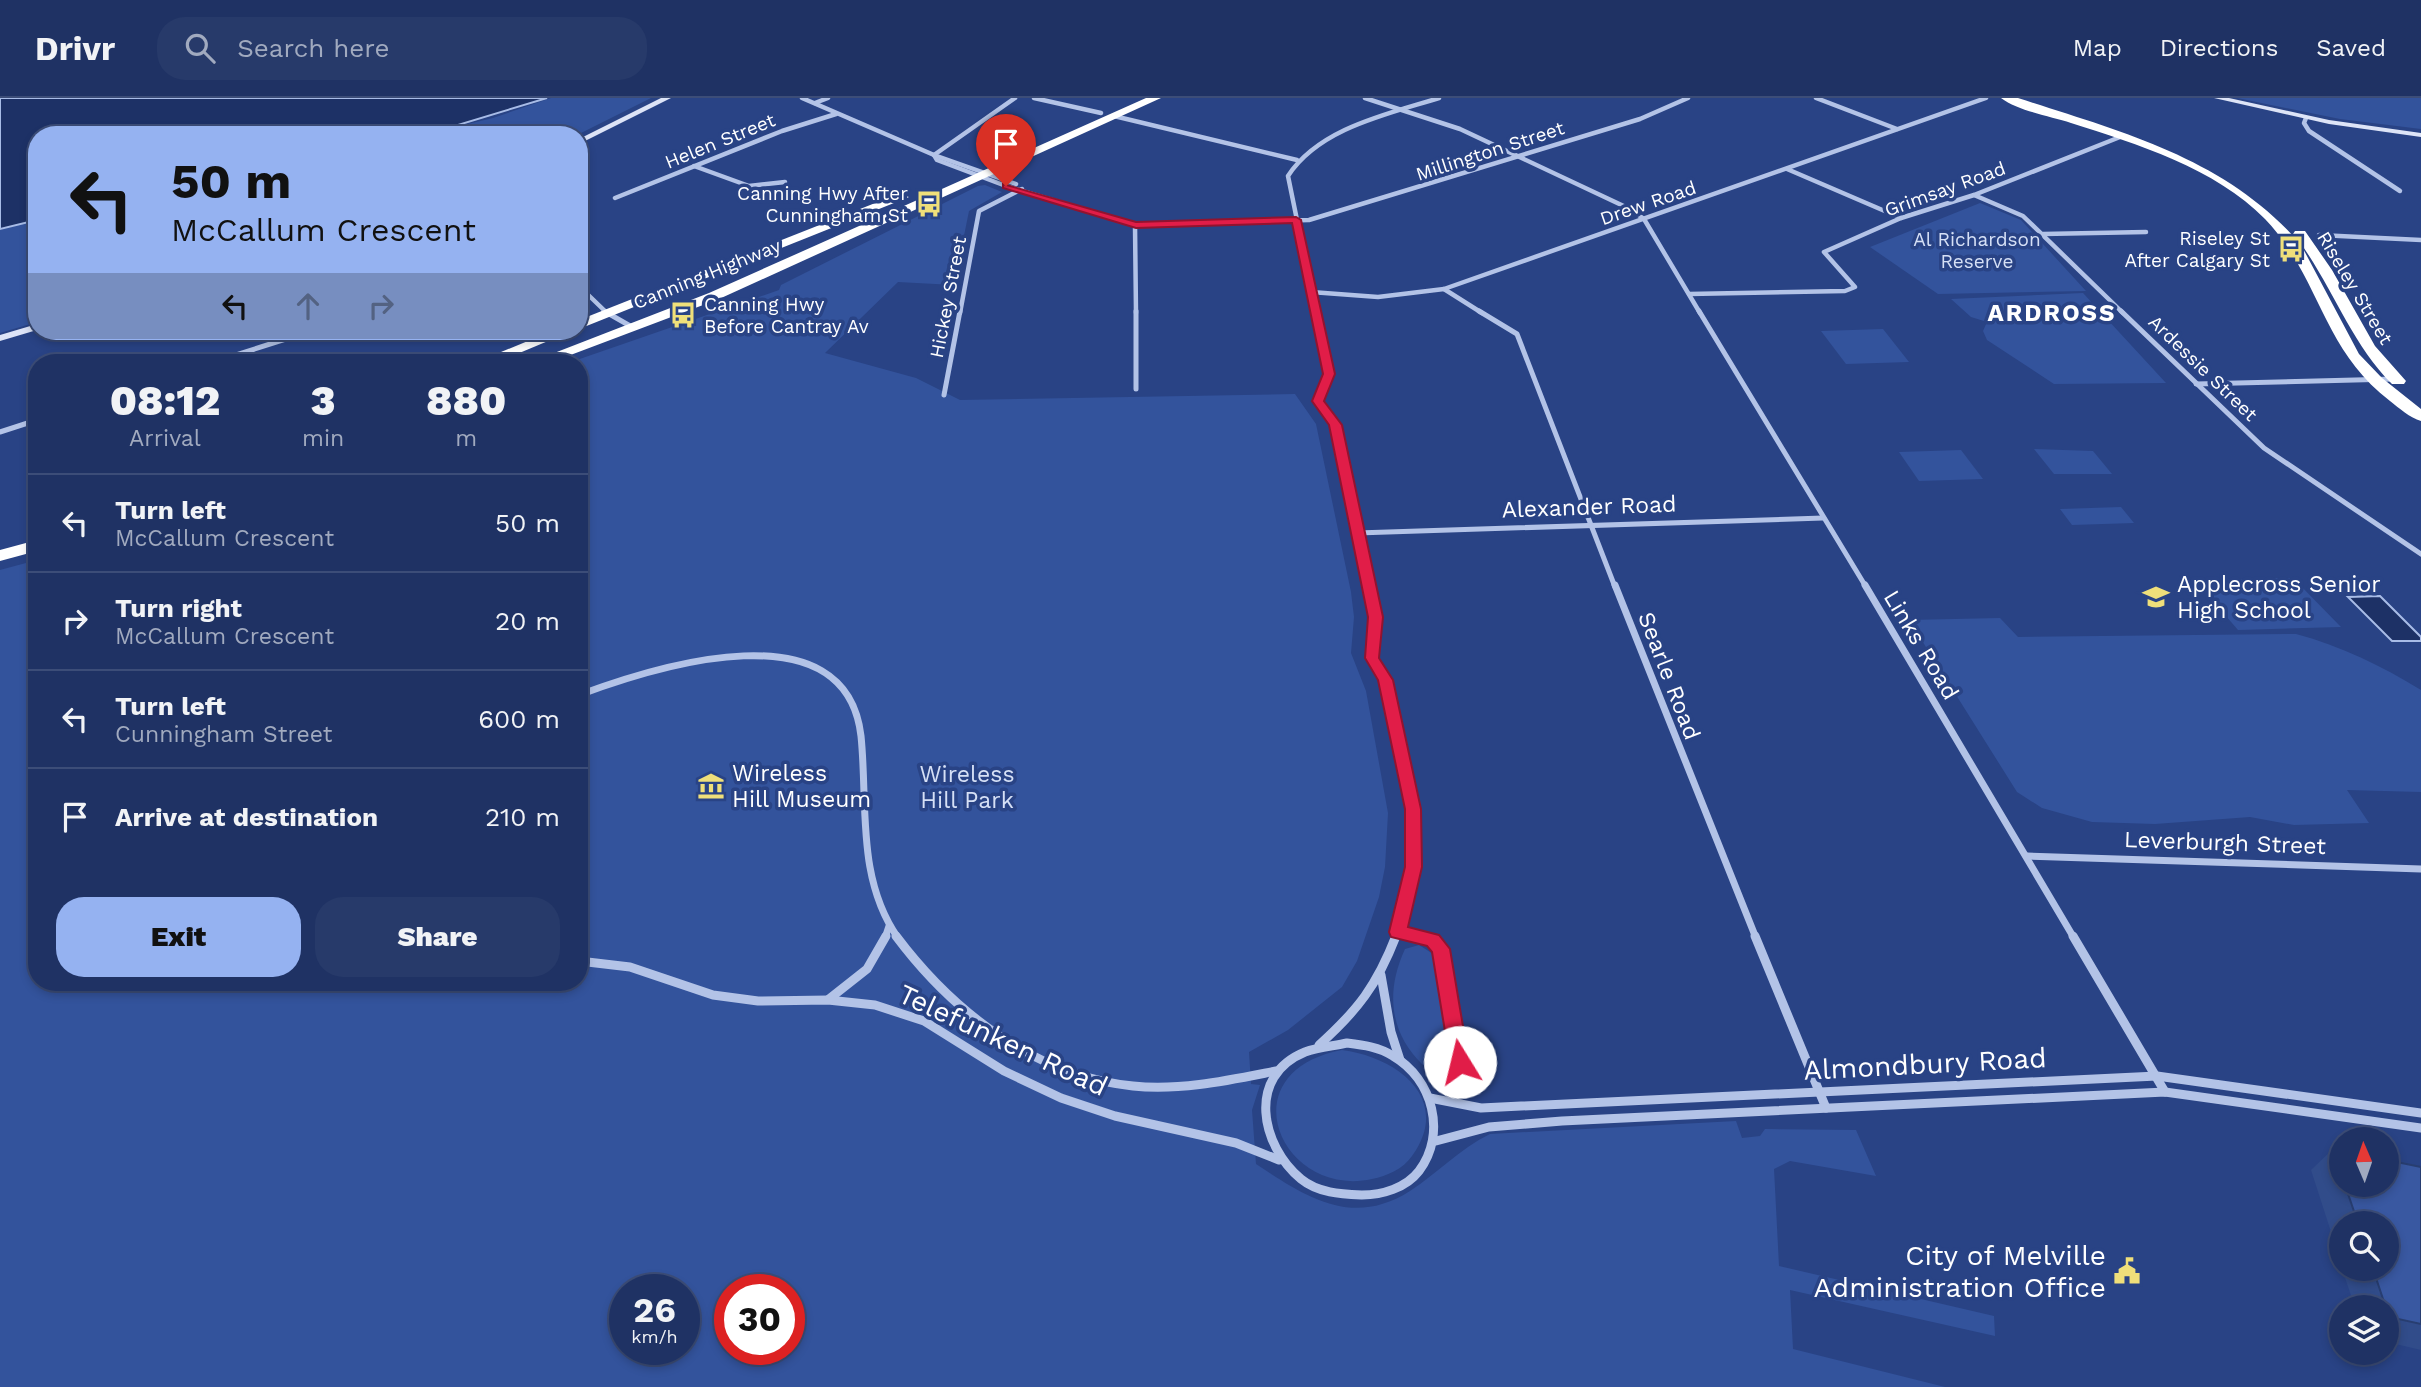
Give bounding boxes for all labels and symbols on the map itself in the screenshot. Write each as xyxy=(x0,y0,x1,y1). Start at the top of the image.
street label: Helen Street xyxy=(661,108,779,174)
pin xyxy=(976,114,1036,186)
street label: Millington Street xyxy=(1413,116,1567,186)
street label: Grimsay Road xyxy=(1881,156,2009,222)
street label: Drew Road xyxy=(1597,176,1699,230)
place label: Canning Hwy After Cunningham St xyxy=(737,182,908,227)
bus stop icon: Canning Hwy After Cunningham St xyxy=(914,189,944,219)
place label: Riseley St After Calgary St xyxy=(2124,227,2270,272)
street label: Riseley Street xyxy=(2312,227,2398,349)
park label: Al Richardson Reserve xyxy=(1913,228,2041,273)
street label: Canning Highway xyxy=(630,234,784,314)
street label: Hickey Street xyxy=(925,234,971,360)
bus stop icon: Riseley St After Calgary St xyxy=(2276,234,2306,264)
place label: Canning Hwy Before Cantray Av xyxy=(704,293,869,338)
district label: ARDROSS xyxy=(1988,299,2116,327)
bus stop icon: Canning Hwy Before Cantray Av xyxy=(668,300,698,330)
street label: Ardessie Street xyxy=(2144,310,2262,426)
street label: Alexander Road xyxy=(1501,490,1677,524)
place label: Applecross Senior High School xyxy=(2177,571,2381,624)
school or university icon: Applecross Senior High School xyxy=(2141,582,2171,612)
street label: Links Road xyxy=(1878,585,1964,705)
street label: Searle Road xyxy=(1632,608,1706,744)
place label: Wireless Hill Museum xyxy=(732,760,871,813)
park label: Wireless Hill Park xyxy=(919,761,1015,814)
museum icon: Wireless Hill Museum xyxy=(696,771,726,801)
street label: Leverburgh Street xyxy=(2124,826,2327,860)
street label: Telefunken Road xyxy=(893,977,1113,1103)
position arrow xyxy=(1423,1025,1497,1099)
street label: Almondbury Road xyxy=(1803,1041,2047,1087)
north arrow xyxy=(2329,1127,2399,1197)
place label: City of Melville Administration Office xyxy=(1813,1239,2106,1304)
public building icon: City of Melville Administration Office xyxy=(2112,1256,2142,1286)
speed limit sign: 30 xyxy=(714,1274,805,1365)

